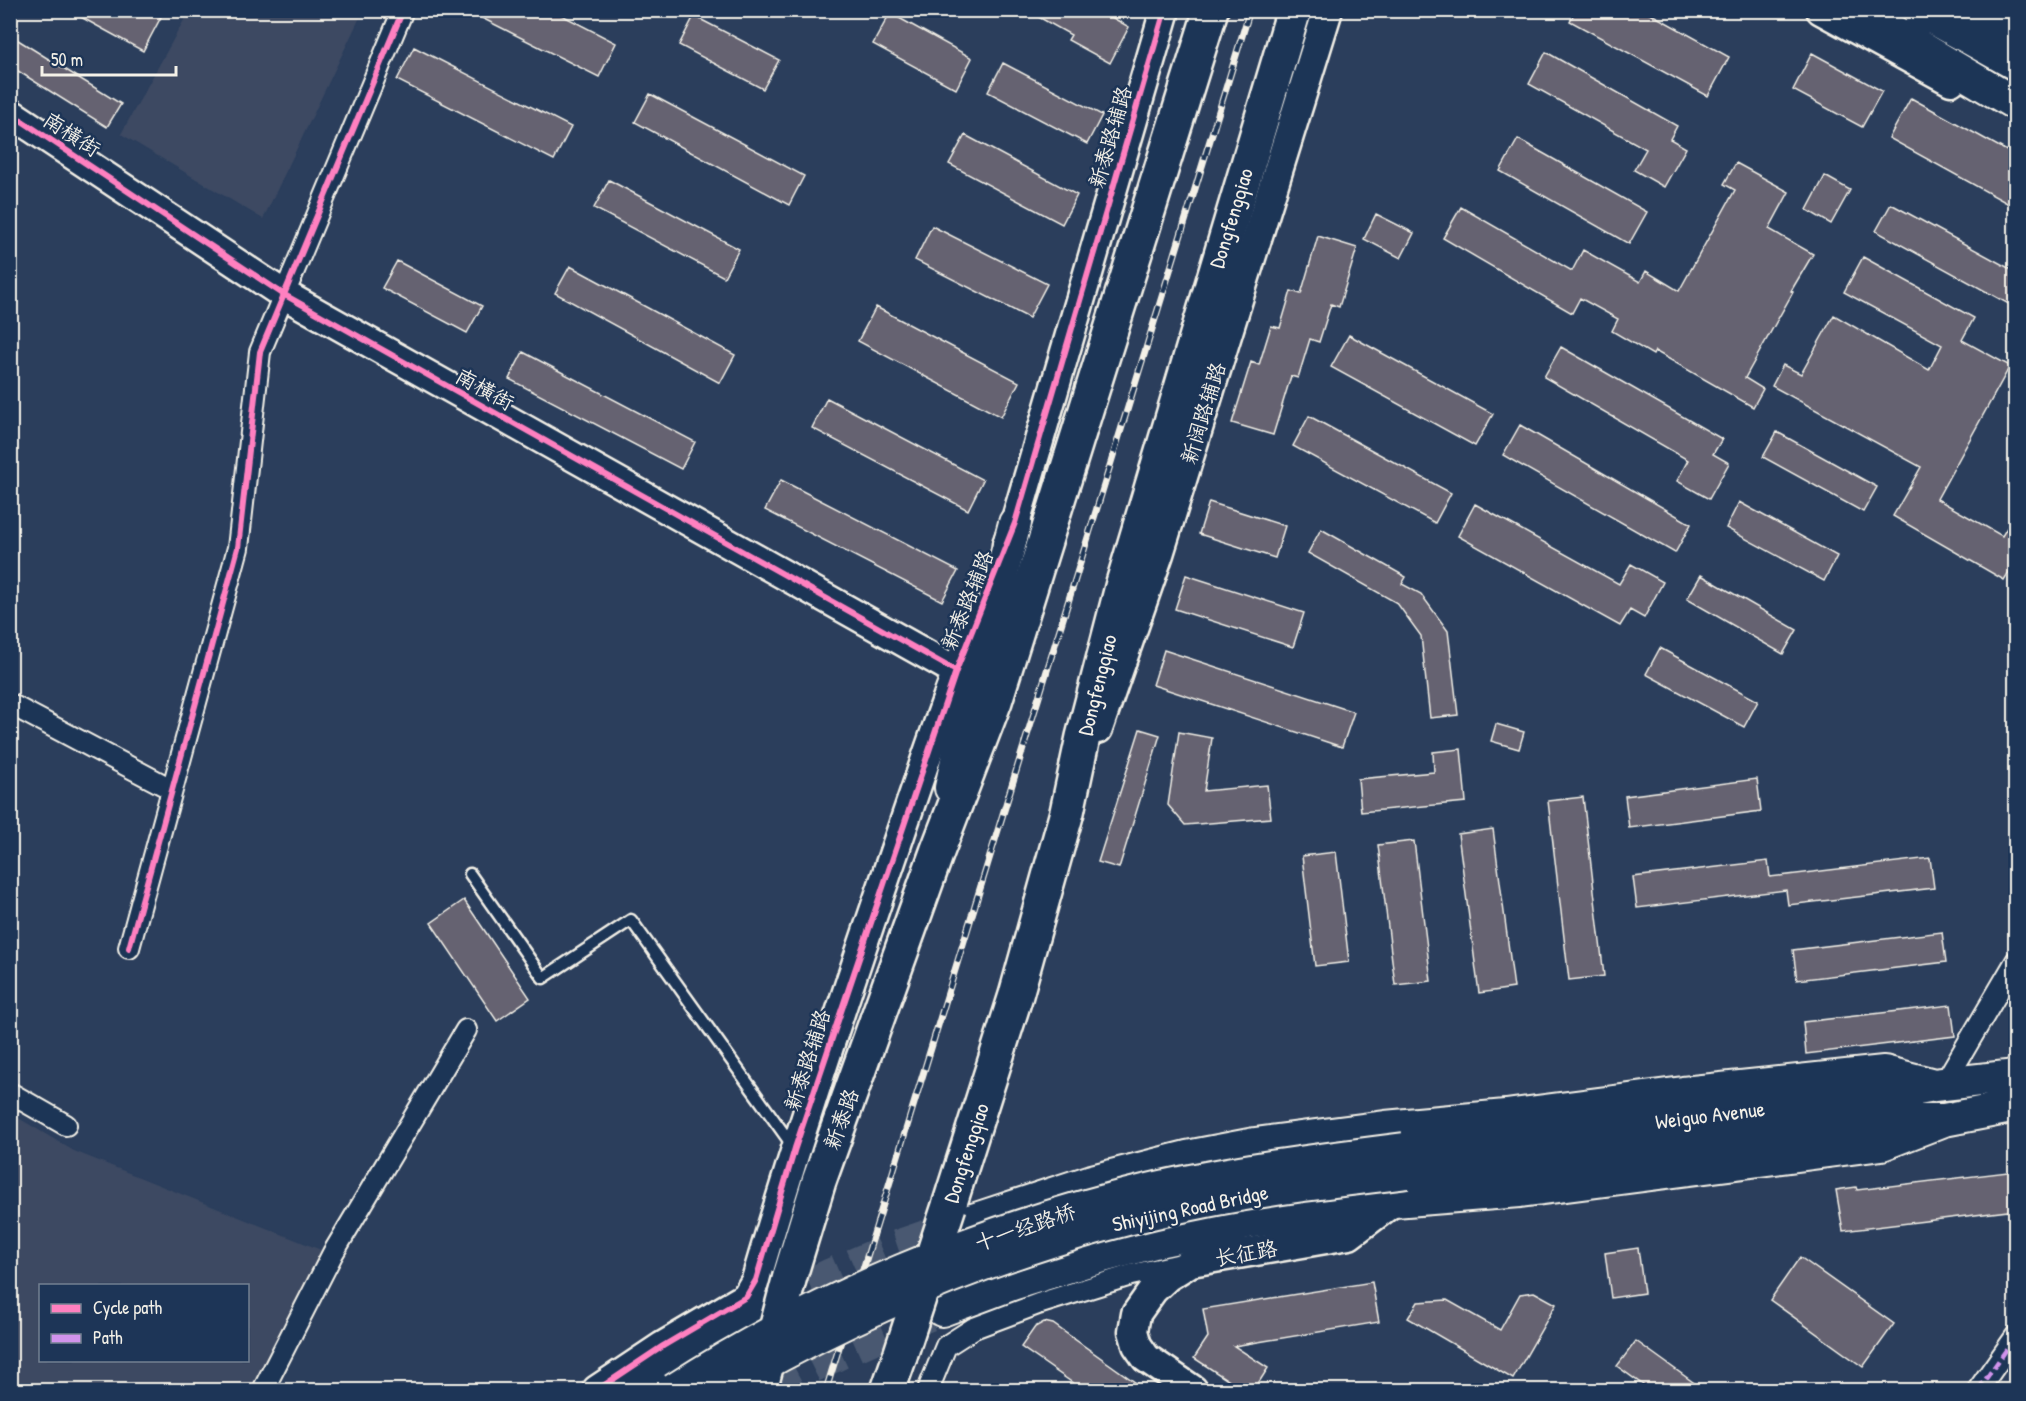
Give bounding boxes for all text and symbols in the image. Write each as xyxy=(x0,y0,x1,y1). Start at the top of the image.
scale bar xyxy=(42,39,176,77)
text: 50 m xyxy=(51,47,83,72)
street label: 新泰路辅路 xyxy=(1082,83,1138,191)
street label: 南横街 xyxy=(38,105,106,163)
street label: Dongfengqiao xyxy=(1202,164,1260,272)
street label: 新阔路辅路 xyxy=(1174,359,1232,467)
street label: 南横街 xyxy=(450,361,520,417)
street label: 新泰路辅路 xyxy=(934,546,1000,654)
street label: Dongfengqiao xyxy=(1070,631,1124,739)
street label: 新泰路辅路 xyxy=(777,1006,837,1114)
street label: 新泰路 xyxy=(817,1084,865,1154)
street label: Weiguo Avenue xyxy=(1653,1094,1767,1136)
street label: Dongfengqiao xyxy=(936,1099,996,1207)
street label: Shiyijing Road Bridge xyxy=(1109,1177,1271,1239)
street label: 十一经路桥 xyxy=(971,1196,1079,1258)
street label: 长征路 xyxy=(1212,1233,1280,1273)
legend xyxy=(39,1284,249,1362)
text: Cycle path xyxy=(93,1295,163,1320)
text: Path xyxy=(93,1325,123,1350)

